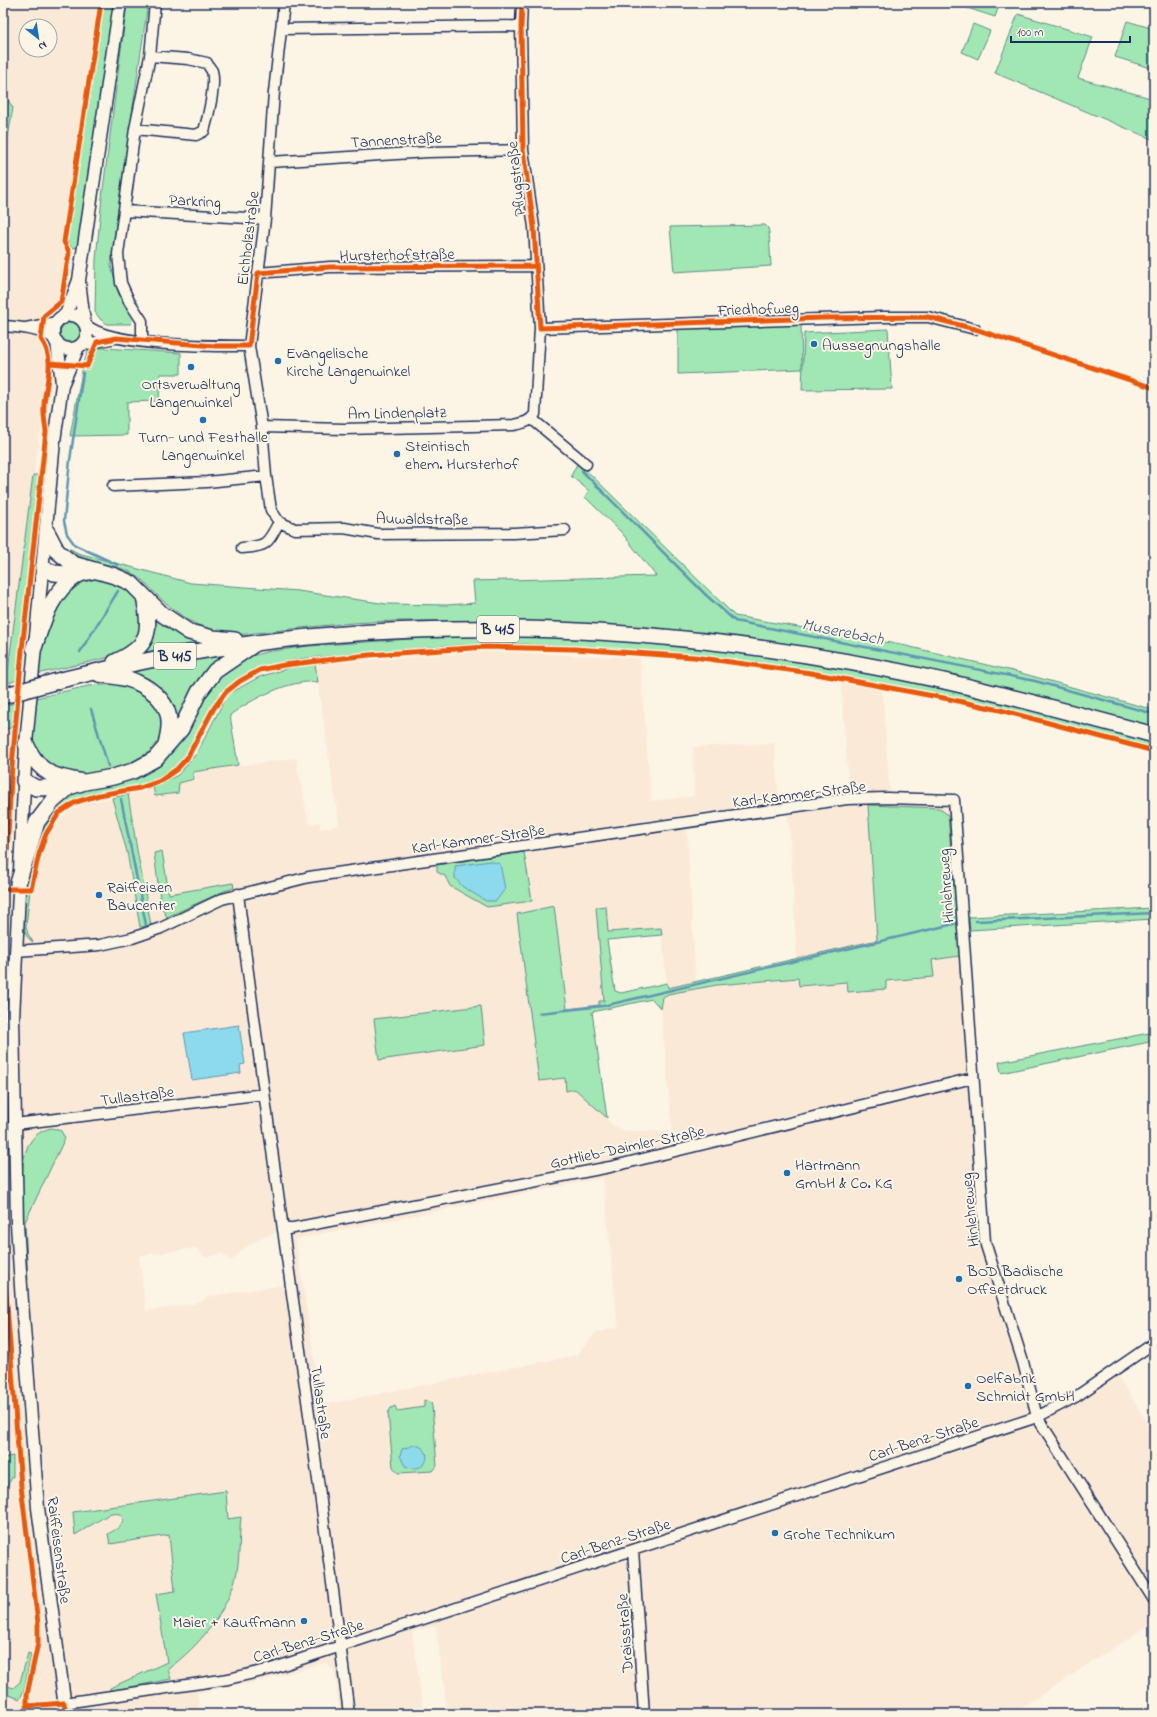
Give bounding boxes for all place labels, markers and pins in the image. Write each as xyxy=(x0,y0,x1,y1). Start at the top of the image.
place label: Aussegnungshalle xyxy=(822,334,941,358)
marker: Aussegnungshalle xyxy=(809,339,819,349)
place label: Evangelische Kirche Langenwinkel xyxy=(286,342,411,384)
marker: Evangelische Kirche Langenwinkel xyxy=(273,356,283,366)
marker: Ortsverwaltung Langenwinkel xyxy=(186,362,196,372)
place label: Ortsverwaltung Langenwinkel xyxy=(141,373,241,415)
marker: Turn- und Festhalle Langenwinkel xyxy=(198,415,208,425)
place label: Turn- und Festhalle Langenwinkel xyxy=(138,426,269,468)
place label: Steintisch ehem. Hursterhof xyxy=(405,435,520,477)
marker: Steintisch ehem. Hursterhof xyxy=(392,449,402,459)
place label: Raiffeisen Baucenter xyxy=(106,876,175,918)
marker: Raiffeisen Baucenter xyxy=(94,890,104,900)
place label: Hartmann GmbH & Co. KG xyxy=(795,1154,893,1196)
marker: Hartmann GmbH & Co. KG xyxy=(782,1168,792,1178)
place label: BOD Badische Offsetdruck xyxy=(966,1260,1064,1302)
marker: BOD Badische Offsetdruck xyxy=(954,1274,964,1284)
place label: Oelfabrik Schmidt GmbH xyxy=(976,1367,1075,1409)
marker: Oelfabrik Schmidt GmbH xyxy=(963,1381,973,1391)
place label: Grohe Technikum xyxy=(783,1523,895,1547)
marker: Grohe Technikum xyxy=(770,1528,780,1538)
place label: Maier + Kauffmann xyxy=(173,1611,296,1635)
marker: Maier + Kauffmann xyxy=(299,1616,309,1626)

